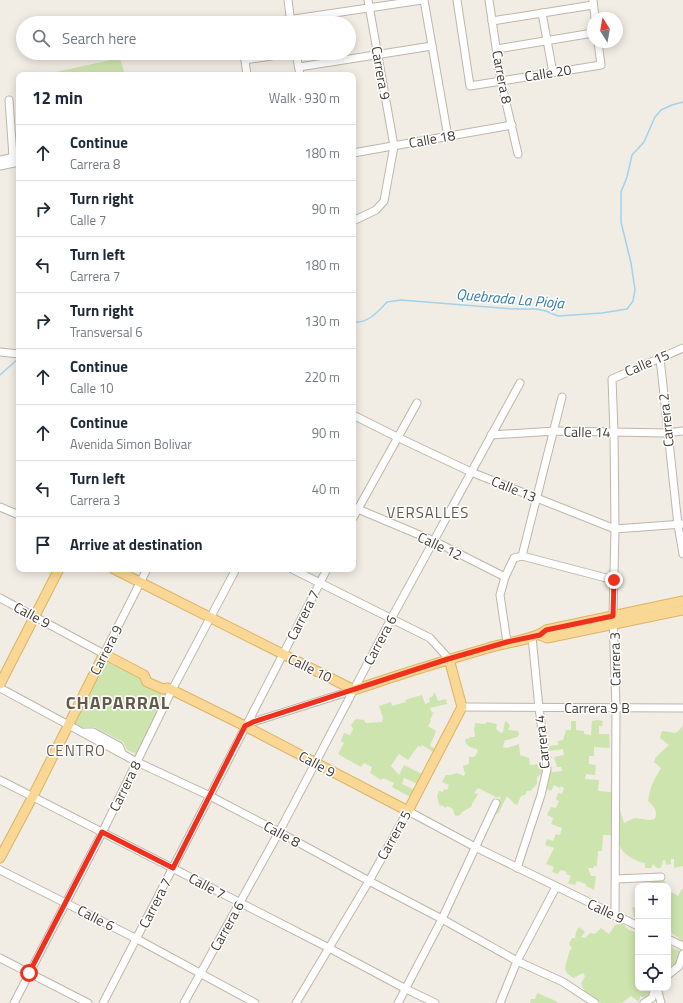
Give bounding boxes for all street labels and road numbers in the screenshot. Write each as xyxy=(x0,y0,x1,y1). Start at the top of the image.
street label: Carrera 9 xyxy=(366,44,397,101)
street label: Carrera 8 xyxy=(487,48,518,106)
street label: Calle 20 xyxy=(523,58,573,87)
street label: Calle 18 xyxy=(407,124,457,153)
street label: Calle 15 xyxy=(621,344,673,381)
street label: Carrera 2 xyxy=(652,392,679,448)
street label: Calle 14 xyxy=(563,421,611,442)
street label: Calle 13 xyxy=(488,470,540,507)
street label: Calle 12 xyxy=(415,526,466,565)
street label: Carrera 7 xyxy=(281,586,324,644)
street label: Calle 9 xyxy=(10,596,55,633)
street label: Carrera 6 xyxy=(358,611,402,669)
street label: Carrera 9 xyxy=(84,621,127,679)
street label: Carrera 3 xyxy=(604,632,625,686)
street label: Calle 10 xyxy=(285,648,336,687)
street label: Carrera 9 B xyxy=(564,697,630,718)
street label: Carrera 4 xyxy=(528,714,555,770)
street label: Calle 9 xyxy=(295,745,340,782)
street label: Carrera 8 xyxy=(103,757,146,815)
street label: Carrera 5 xyxy=(371,806,416,863)
street label: Calle 8 xyxy=(260,815,305,852)
street label: Calle 7 xyxy=(185,867,229,904)
street label: Carrera 7 xyxy=(133,874,176,932)
street label: Calle 9 xyxy=(584,893,629,928)
street label: Carrera 6 xyxy=(204,897,249,954)
street label: Calle 6 xyxy=(74,899,119,936)

